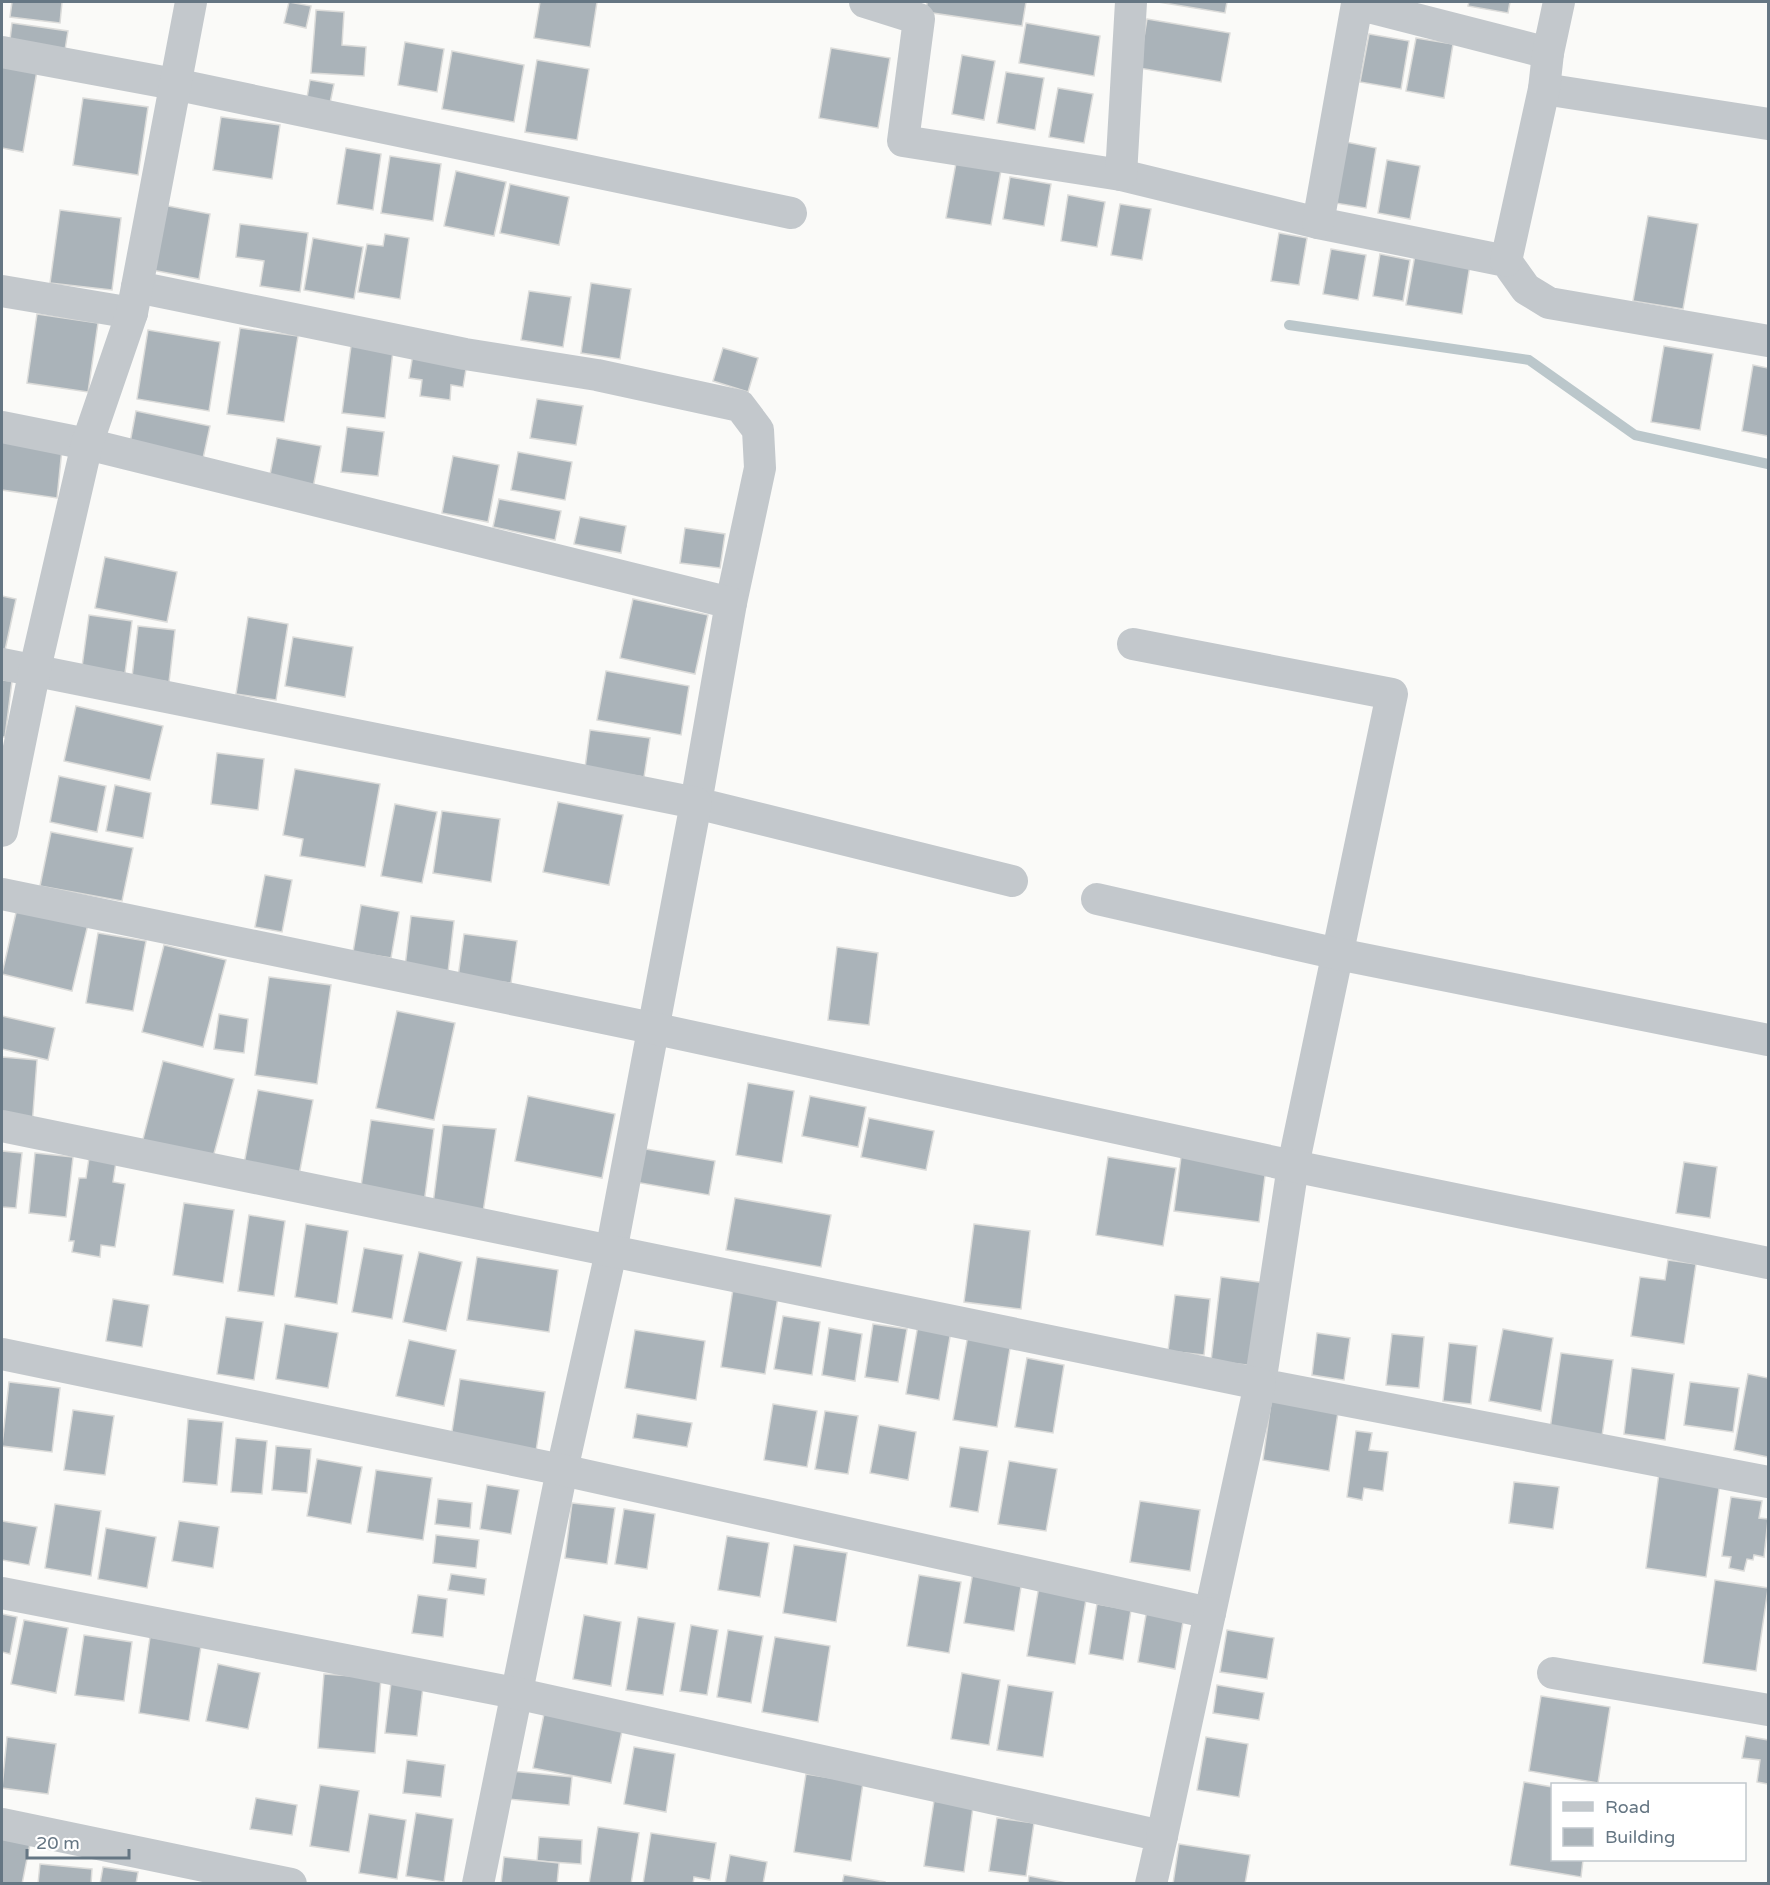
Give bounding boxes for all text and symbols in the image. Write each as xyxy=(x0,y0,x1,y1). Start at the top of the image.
legend xyxy=(1551,1783,1746,1861)
text: Road xyxy=(1605,1796,1650,1818)
scale bar xyxy=(27,1822,129,1860)
text: Building xyxy=(1605,1826,1675,1848)
text: 20 m xyxy=(36,1832,80,1854)

